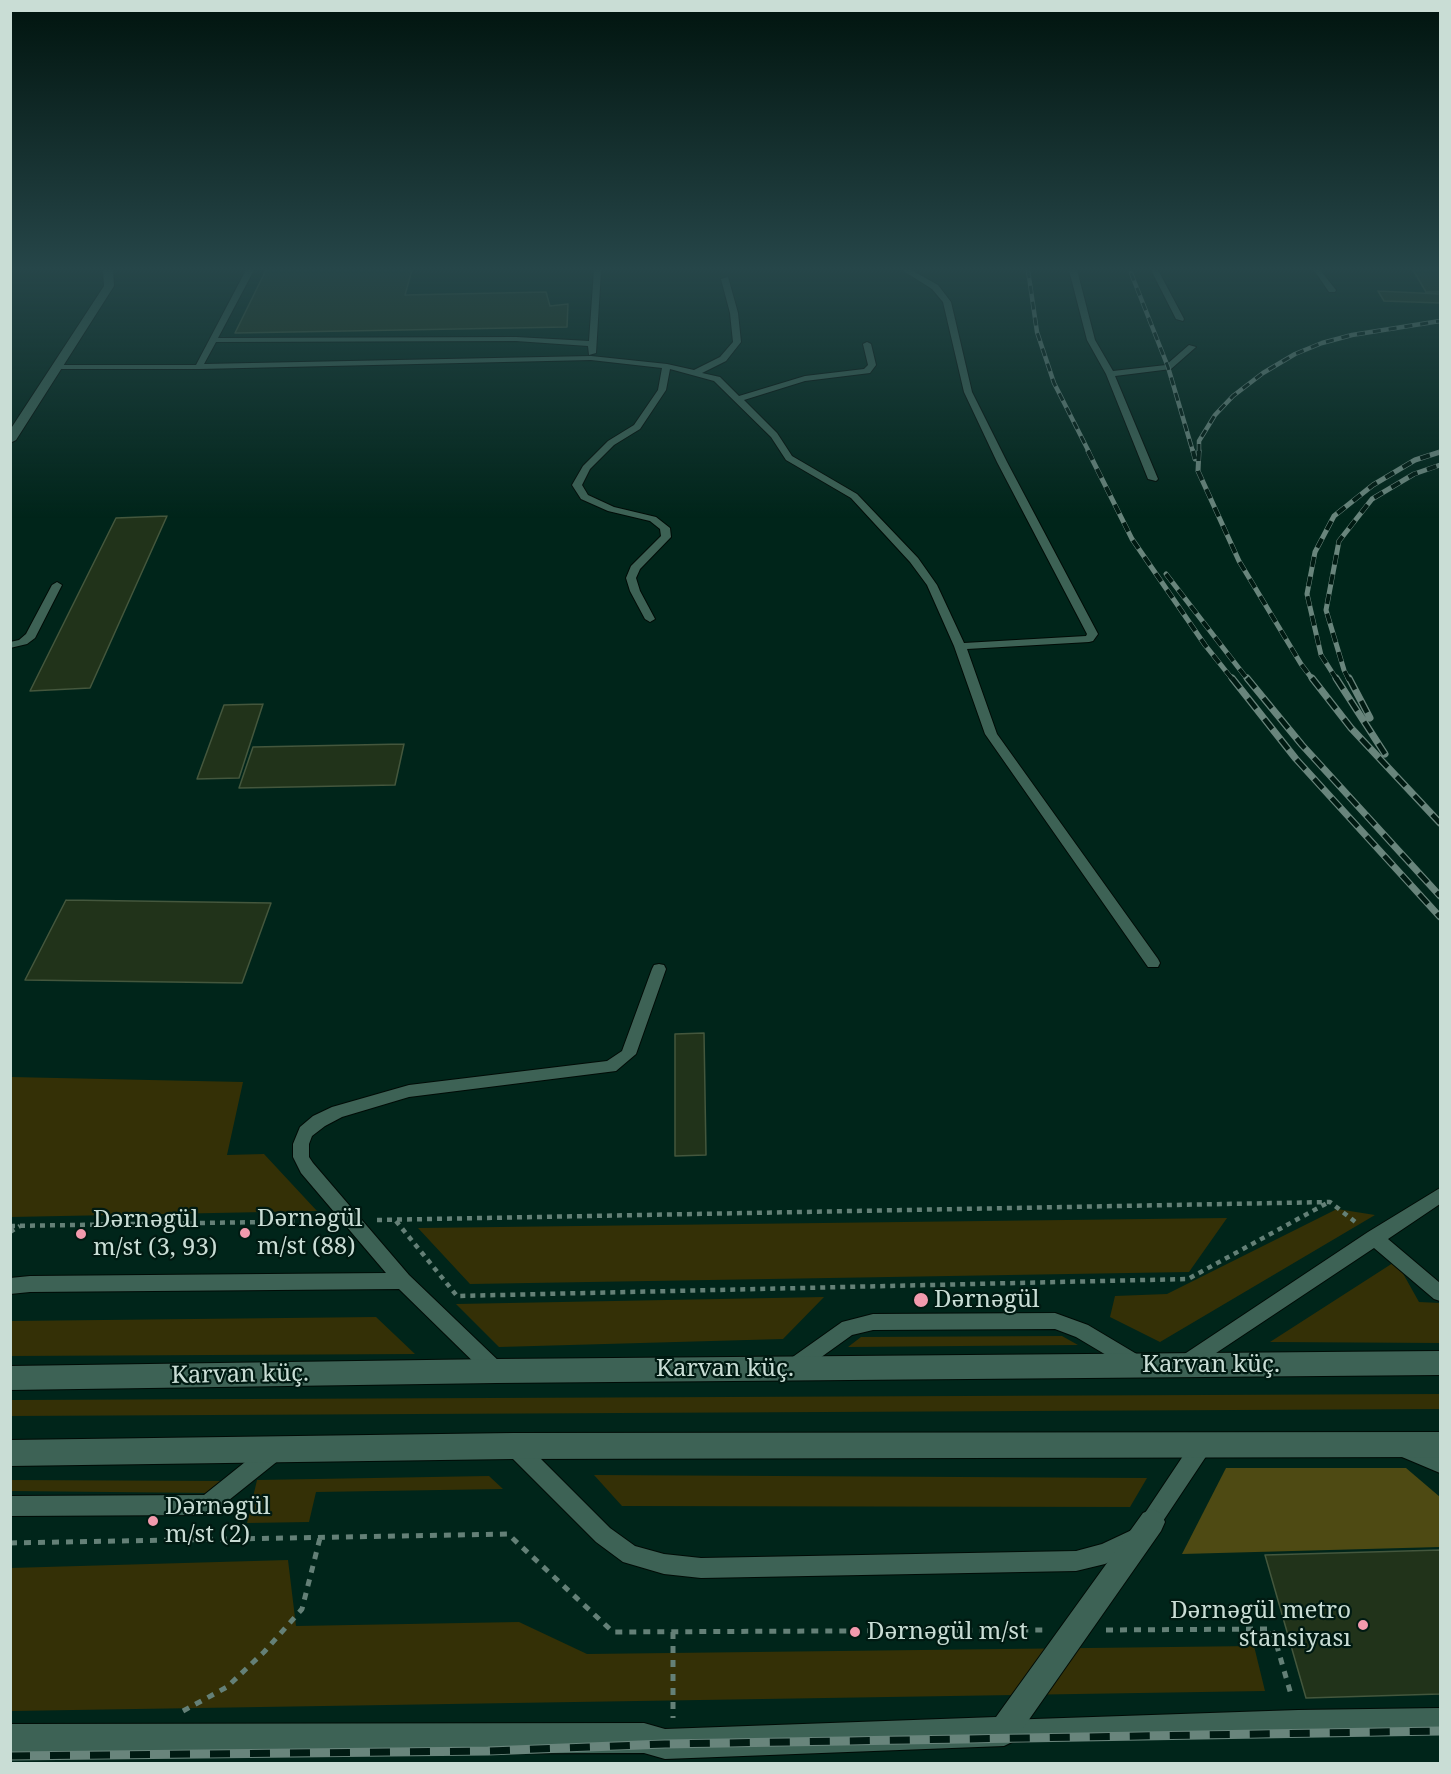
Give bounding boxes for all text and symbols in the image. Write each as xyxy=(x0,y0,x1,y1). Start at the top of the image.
place label: Dərnəgül m/st (88) xyxy=(257,1205,363,1261)
place label: Dərnəgül m/st (3, 93) xyxy=(93,1206,217,1262)
marker: Dərnəgül m/st (88) xyxy=(238,1226,252,1240)
marker: Dərnəgül m/st (3, 93) xyxy=(74,1227,88,1241)
place label: Dərnəgül xyxy=(934,1286,1040,1314)
marker: Dərnəgül xyxy=(912,1291,930,1309)
street label: Karvan küç. xyxy=(1142,1351,1280,1379)
street label: Karvan küç. xyxy=(656,1355,794,1383)
street label: Karvan küç. xyxy=(171,1359,309,1391)
place label: Dərnəgül m/st (2) xyxy=(165,1493,271,1549)
marker: Dərnəgül m/st (2) xyxy=(146,1514,160,1528)
place label: Dərnəgül metro stansiyası xyxy=(1170,1597,1351,1653)
place label: Dərnəgül m/st xyxy=(867,1618,1028,1646)
marker: Dərnəgül metro stansiyası xyxy=(1356,1618,1370,1632)
marker: Dərnəgül m/st xyxy=(848,1625,862,1639)

